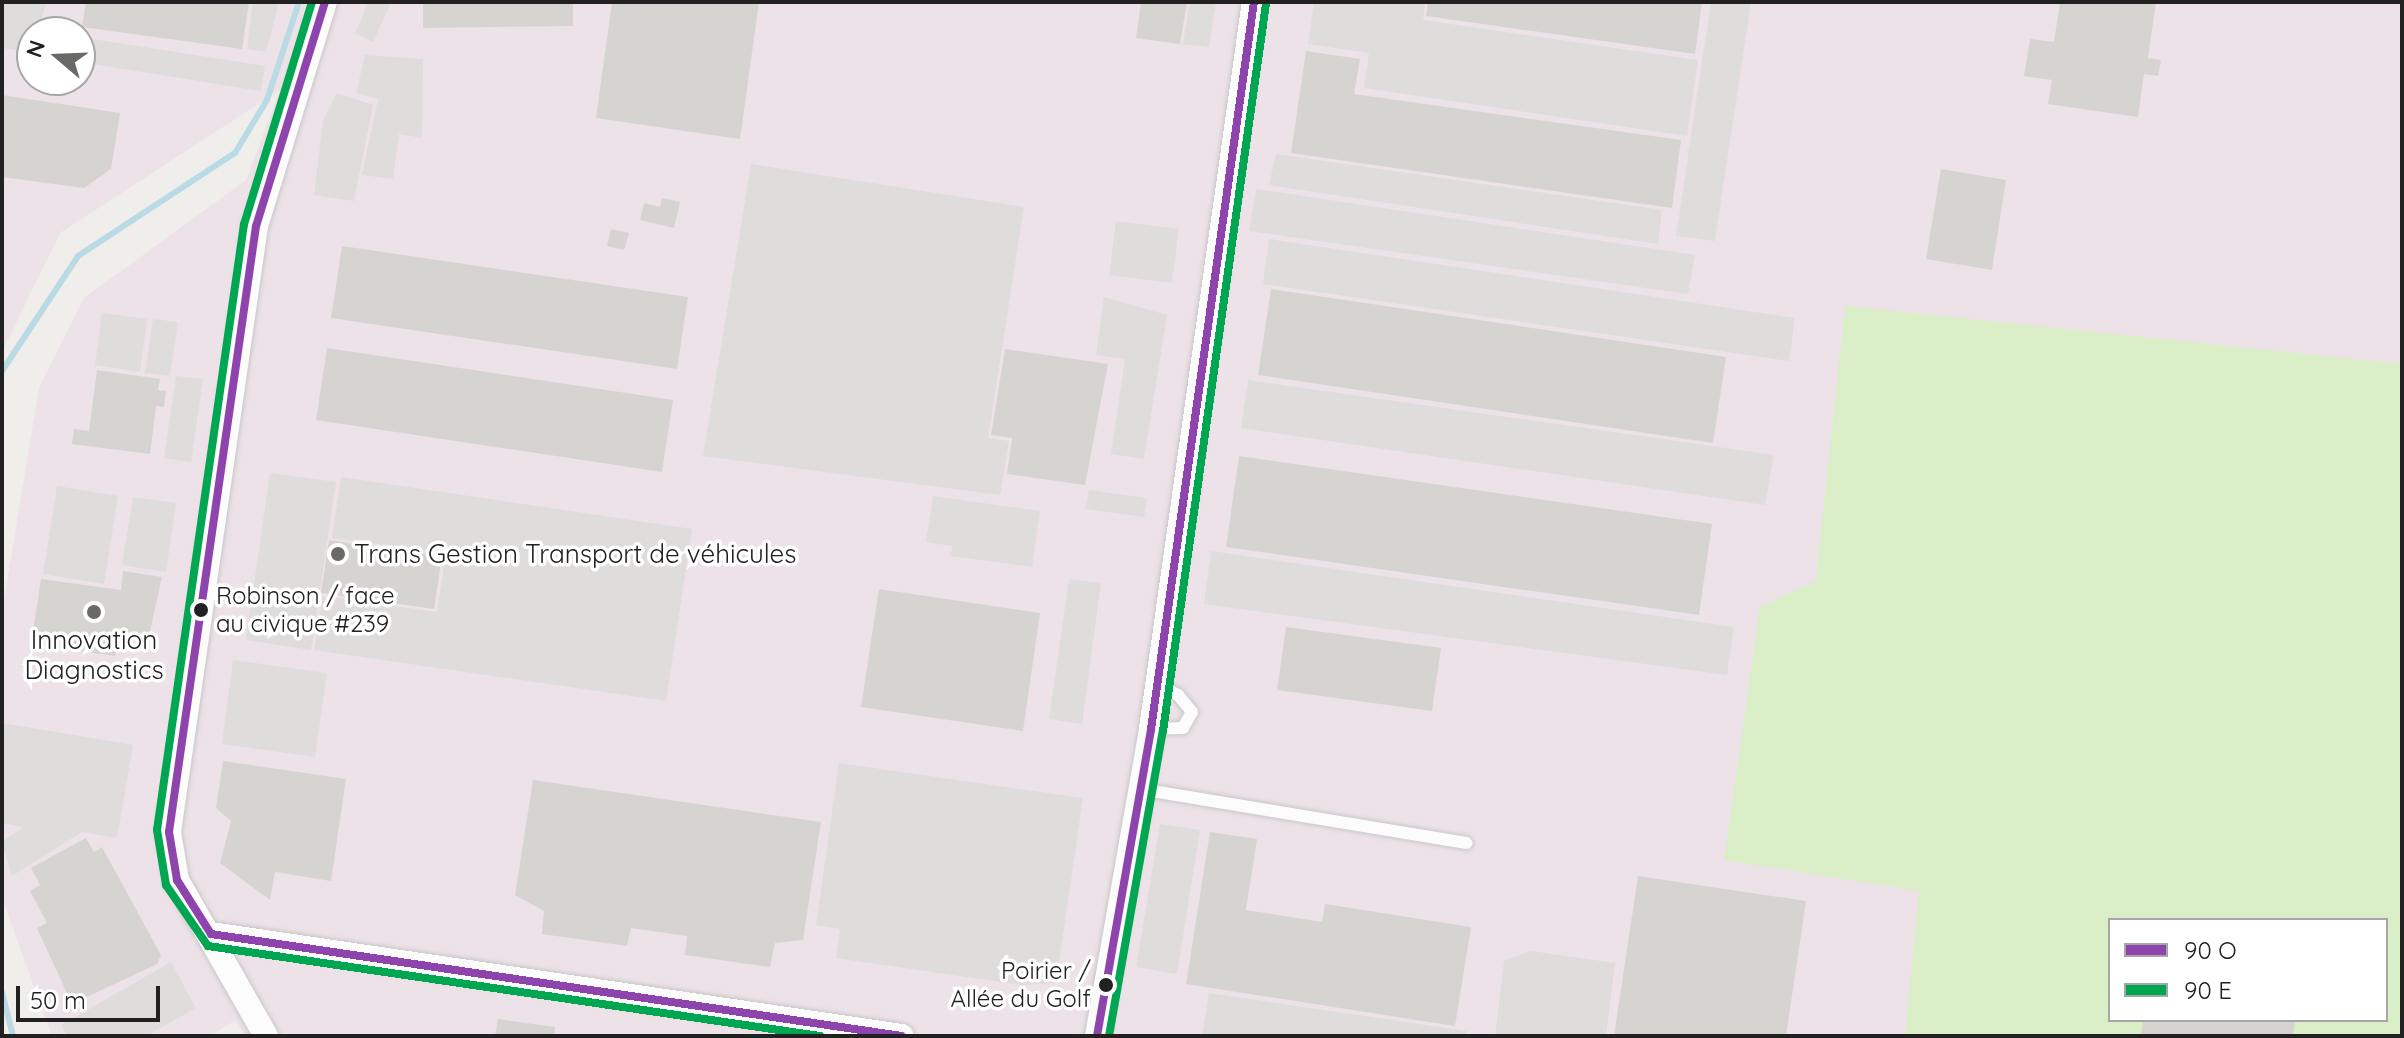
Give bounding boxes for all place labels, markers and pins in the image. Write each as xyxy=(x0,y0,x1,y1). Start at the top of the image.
place label: Trans Gestion Transport de véhicules xyxy=(354,538,796,570)
marker: Trans Gestion Transport de véhicules xyxy=(329,545,347,563)
place label: Robinson / face au civique #239 xyxy=(216,582,394,638)
marker: Robinson / face au civique #239 xyxy=(193,602,209,618)
marker: Innovation Diagnostics xyxy=(85,603,103,621)
place label: Innovation Diagnostics xyxy=(24,624,164,686)
place label: Poirier / Allée du Golf xyxy=(951,957,1091,1013)
marker: Poirier / Allée du Golf xyxy=(1098,977,1114,993)

